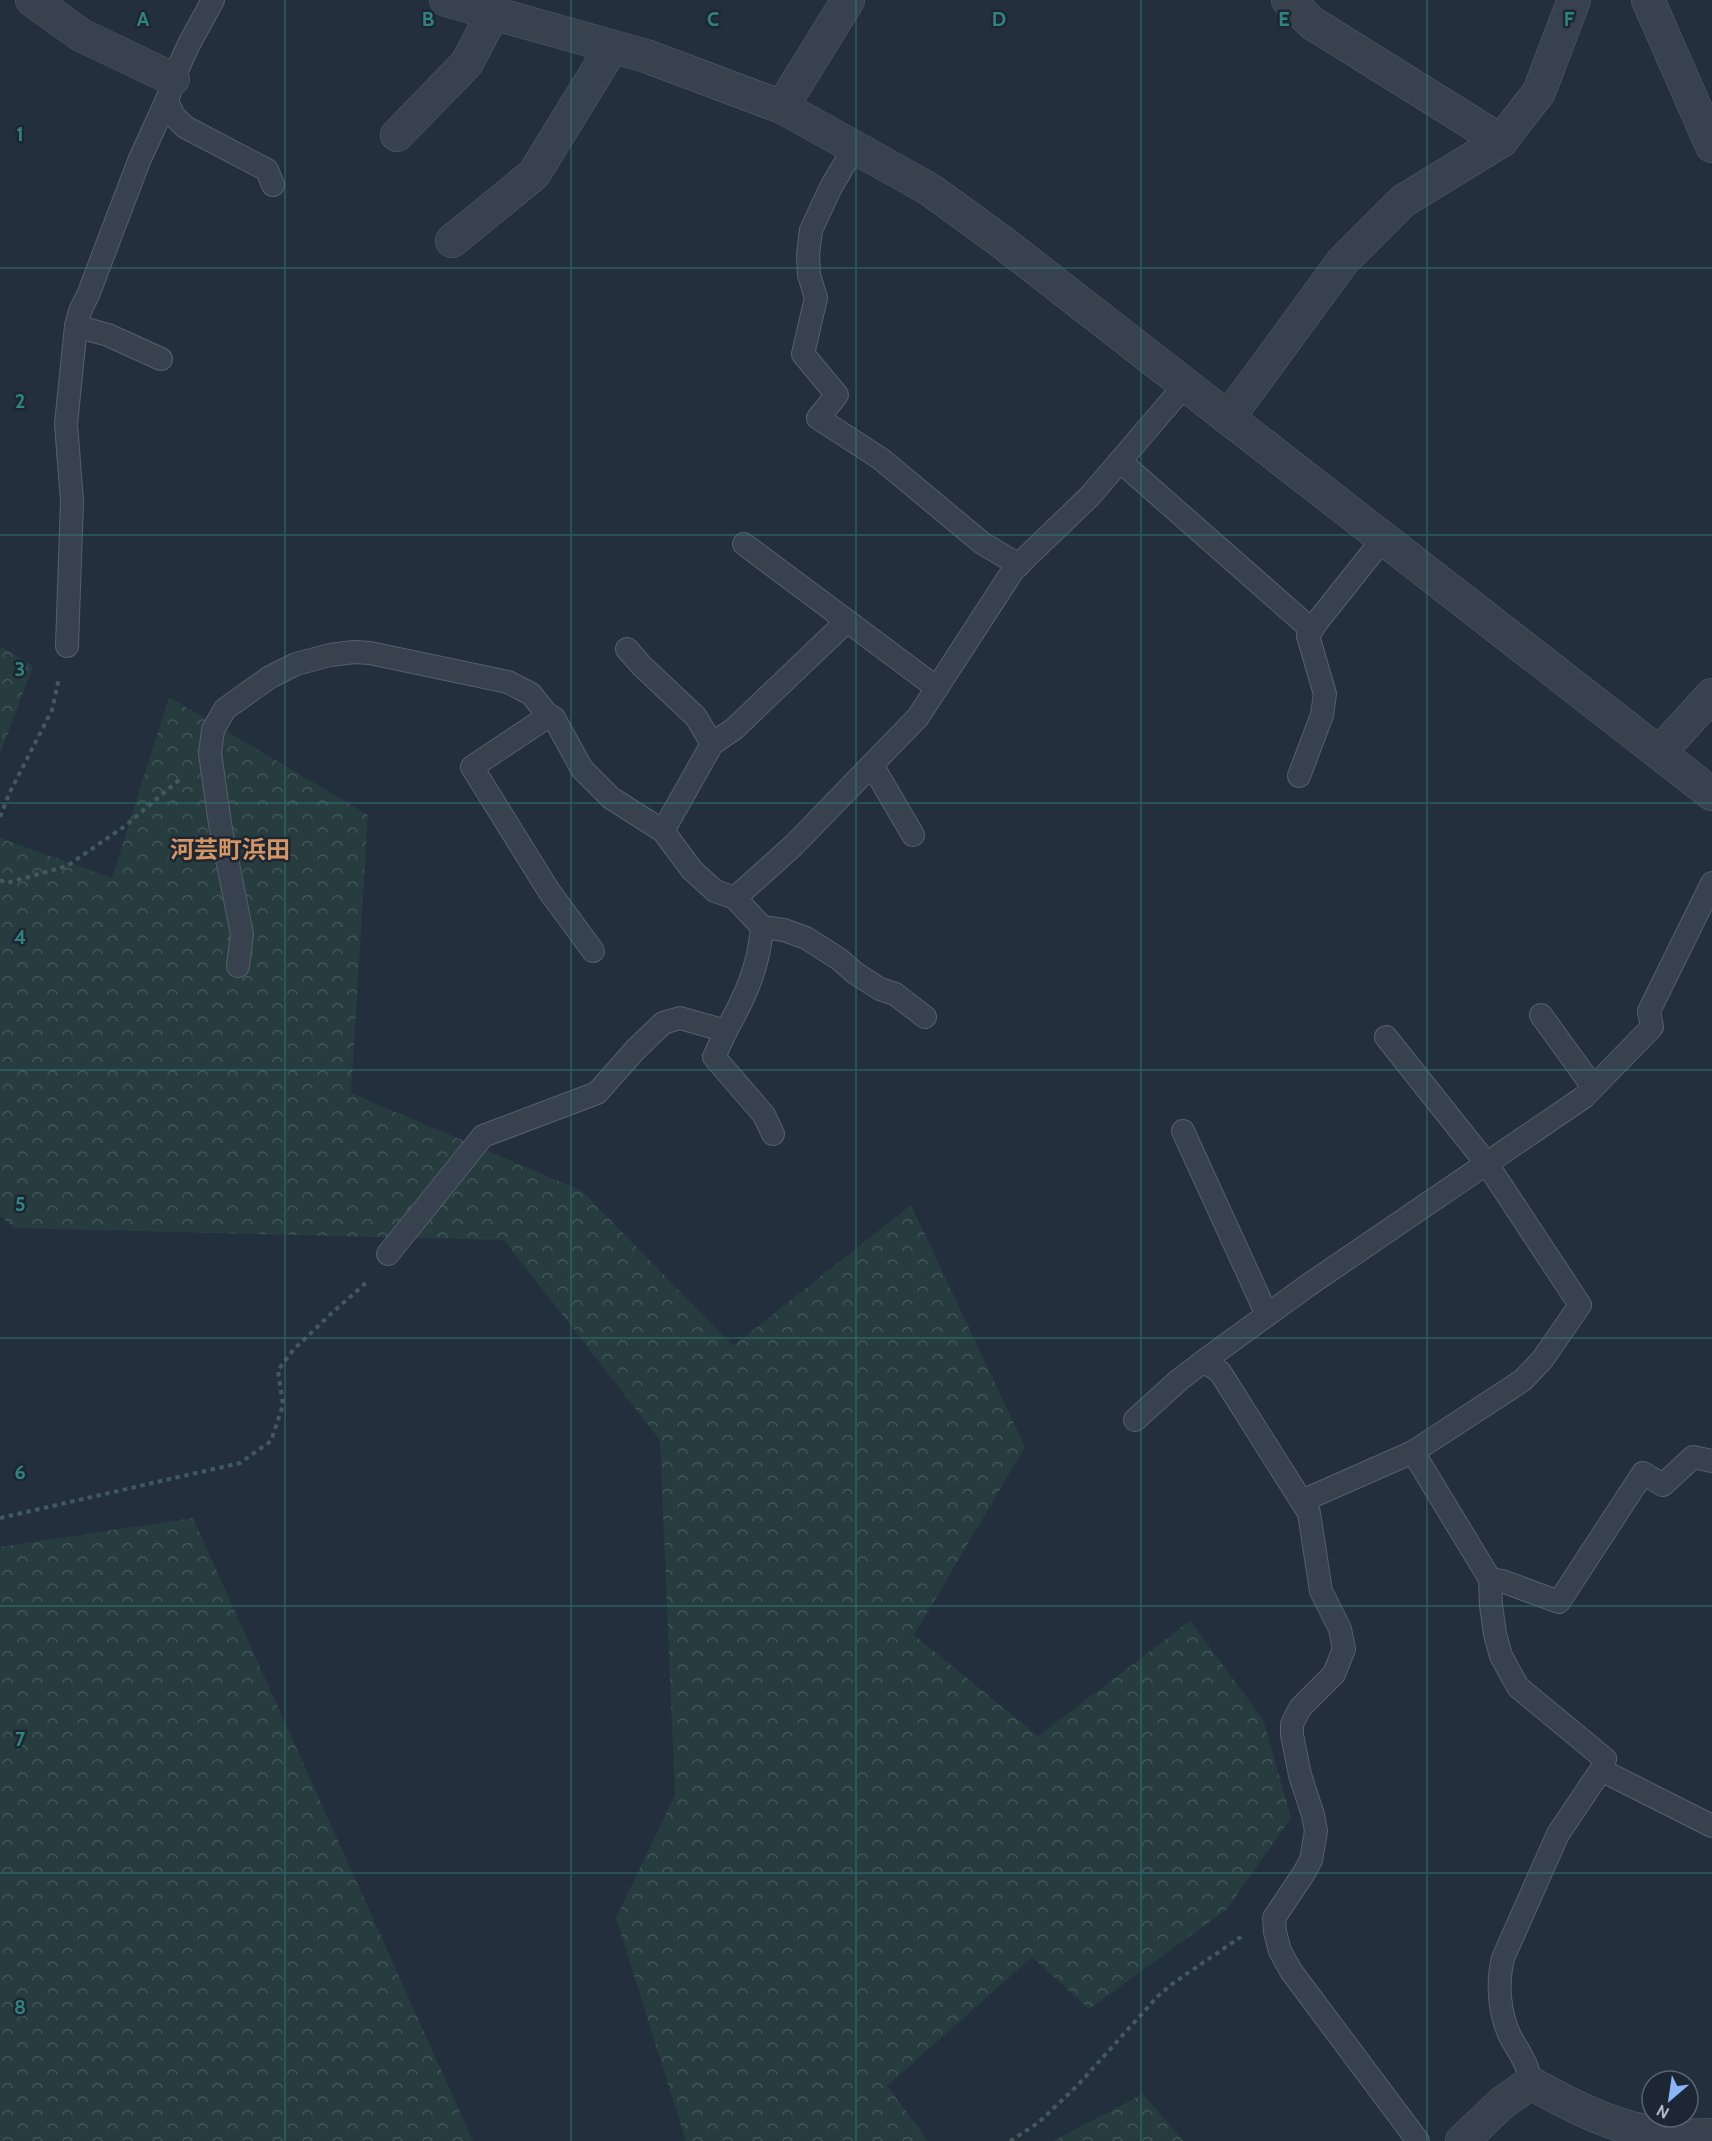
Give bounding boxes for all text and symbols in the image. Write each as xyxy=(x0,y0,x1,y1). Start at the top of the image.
text: A xyxy=(137,7,150,31)
text: B xyxy=(422,7,434,31)
text: C xyxy=(707,7,719,31)
text: D xyxy=(992,7,1006,31)
text: E xyxy=(1278,7,1290,31)
text: F xyxy=(1564,7,1575,31)
text: 1 xyxy=(16,122,24,146)
text: 2 xyxy=(15,389,25,413)
text: 3 xyxy=(15,657,25,681)
district label: 河芸町浜田 xyxy=(170,835,290,864)
text: 4 xyxy=(14,925,26,949)
text: 5 xyxy=(15,1192,25,1216)
text: 6 xyxy=(14,1460,26,1484)
text: 7 xyxy=(15,1727,26,1751)
text: 8 xyxy=(14,1995,26,2019)
north arrow xyxy=(1640,2069,1700,2129)
text: N xyxy=(1653,2101,1673,2123)

